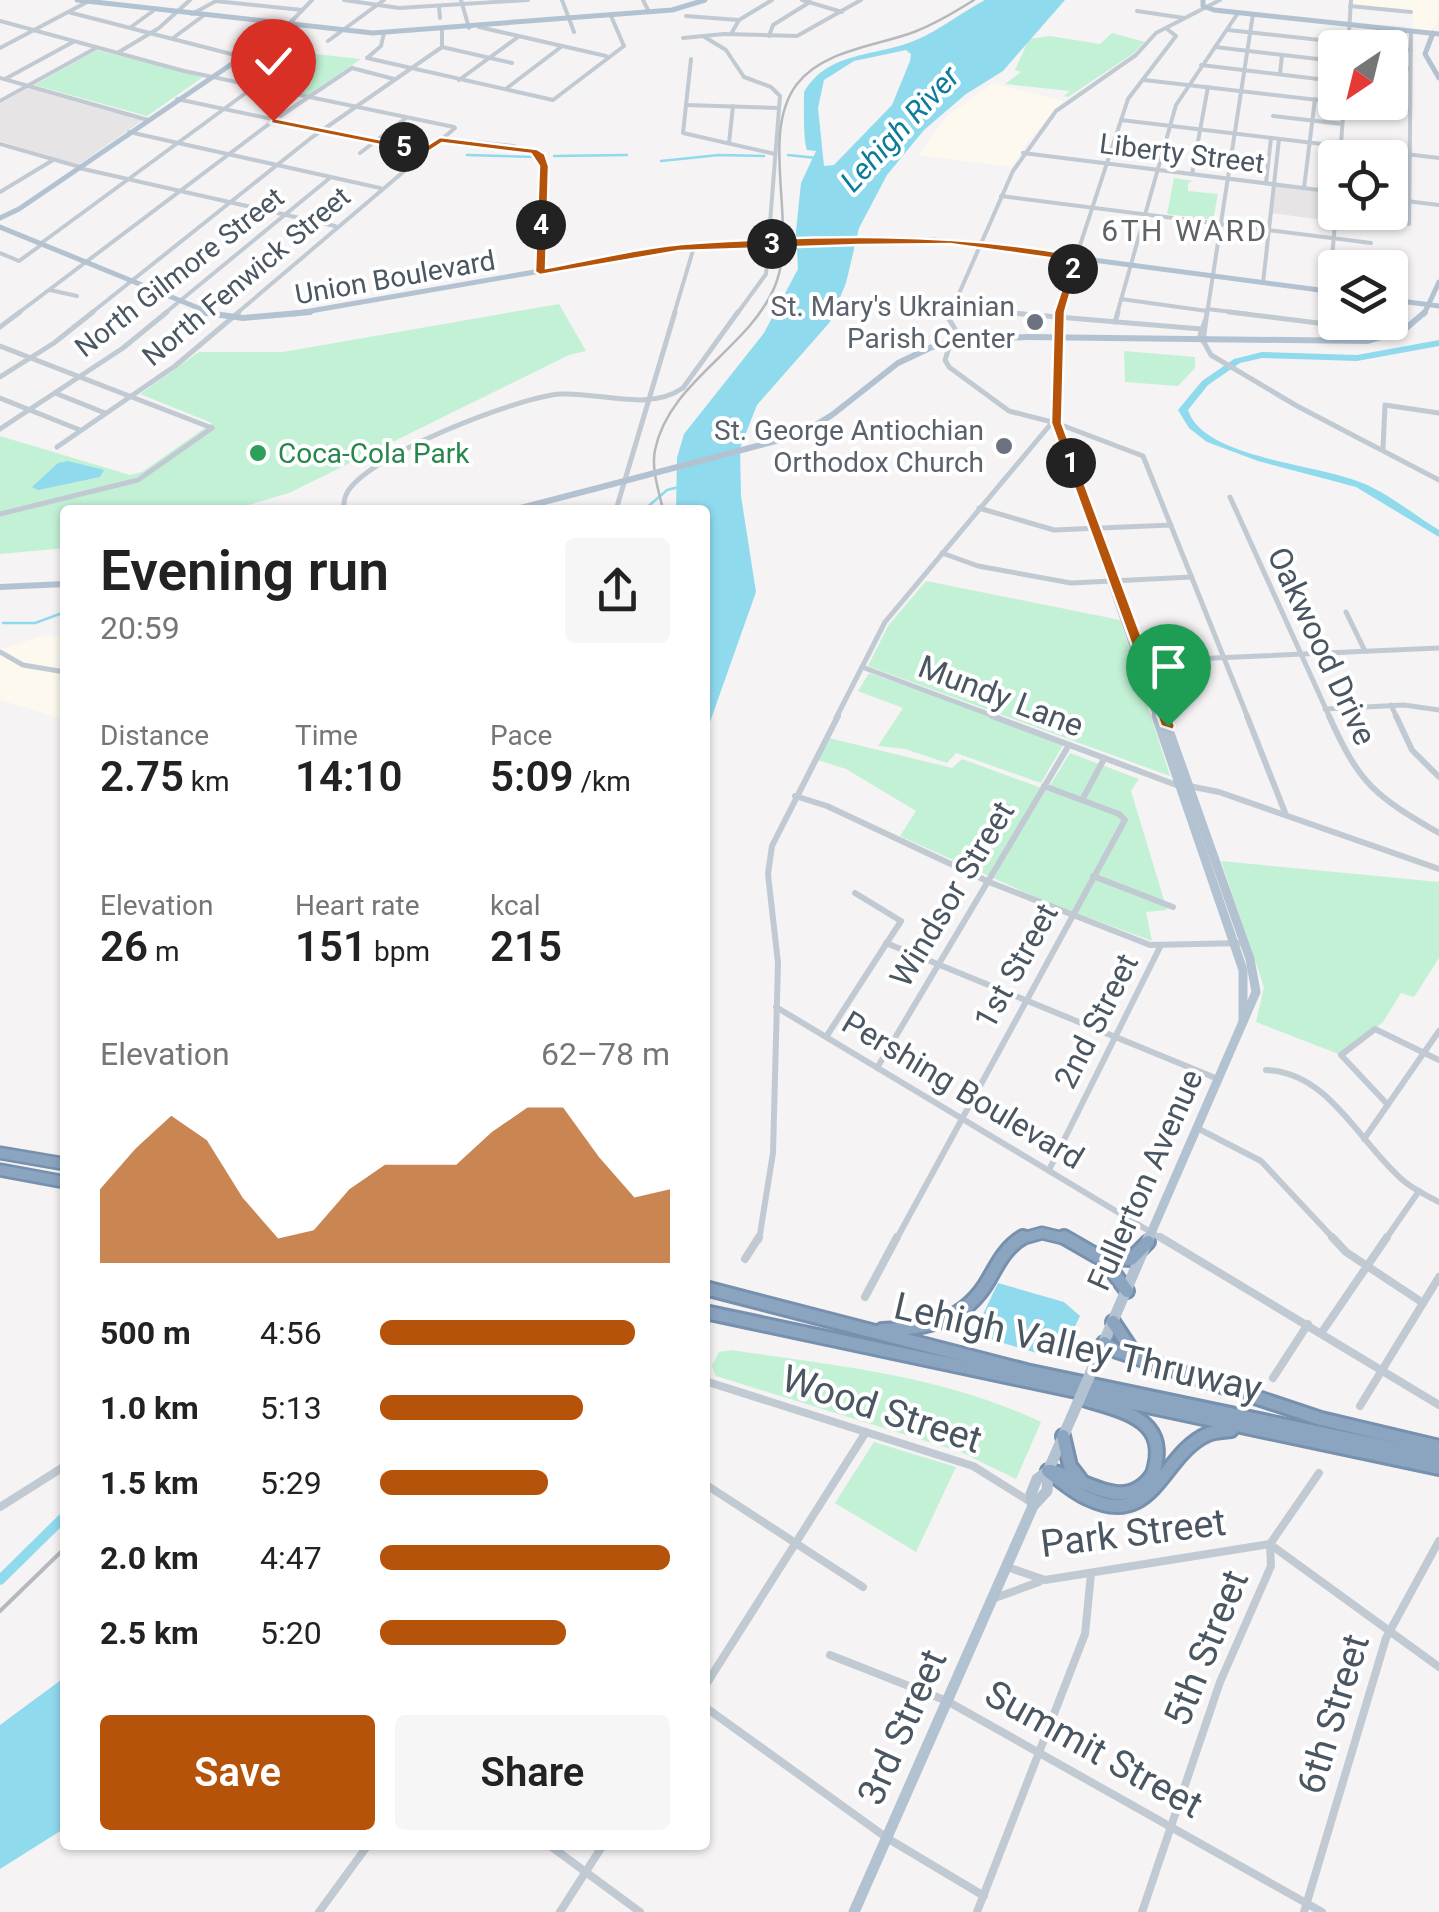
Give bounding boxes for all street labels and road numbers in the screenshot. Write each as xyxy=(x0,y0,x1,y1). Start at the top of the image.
street label: Liberty Street xyxy=(1098,127,1266,180)
street label: North Fenwick Street xyxy=(136,180,357,373)
street label: North Gilmore Street xyxy=(68,181,290,364)
street label: Union Boulevard xyxy=(292,244,498,311)
street label: Oakwood Drive xyxy=(1260,541,1384,751)
street label: Mundy Lane xyxy=(913,647,1089,745)
street label: Windsor Street xyxy=(882,794,1022,994)
street label: 1st Street xyxy=(966,897,1066,1035)
street label: 2nd Street xyxy=(1046,947,1146,1095)
street label: Pershing Boulevard xyxy=(835,1003,1091,1177)
street label: Fullerton Avenue xyxy=(1079,1064,1211,1296)
street label: Lehigh Valley Thruway xyxy=(890,1283,1266,1411)
street label: Wood Street xyxy=(776,1356,988,1462)
street label: Park Street xyxy=(1038,1500,1228,1566)
street label: 5th Street xyxy=(1155,1564,1257,1732)
street label: 6th Street xyxy=(1288,1629,1378,1799)
street label: 3rd Street xyxy=(848,1643,956,1811)
street label: Summit Street xyxy=(978,1671,1210,1827)

